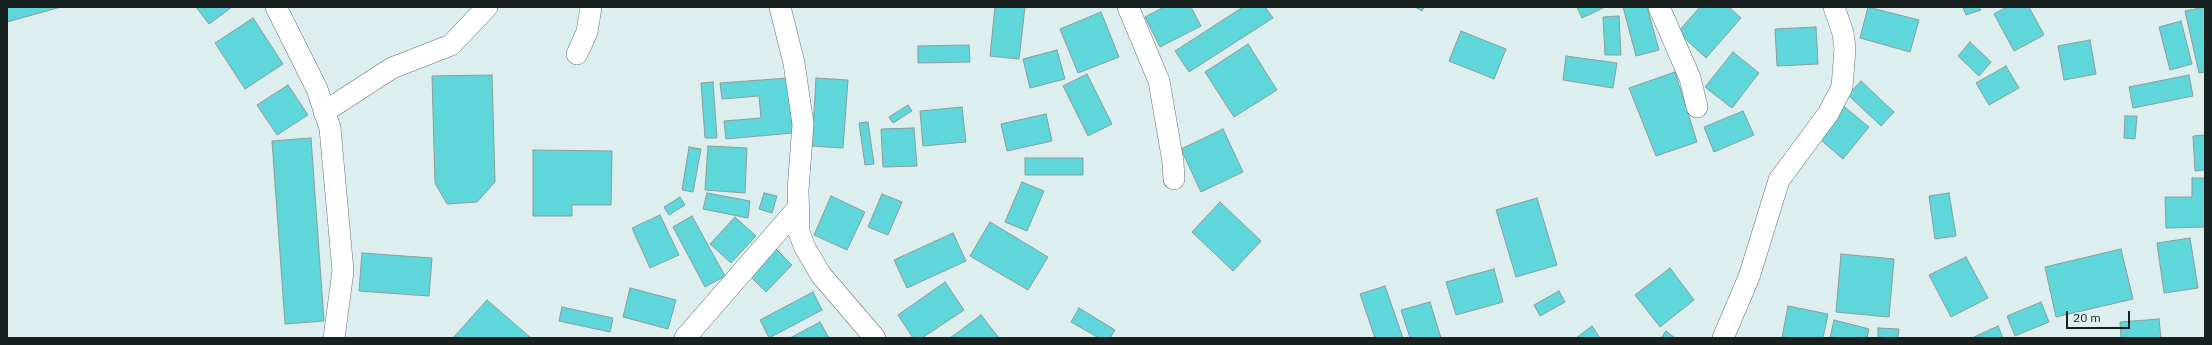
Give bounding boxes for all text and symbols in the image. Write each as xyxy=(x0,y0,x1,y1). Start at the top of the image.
scale bar xyxy=(2068,303,2132,329)
text: 20 m xyxy=(2073,310,2101,325)

